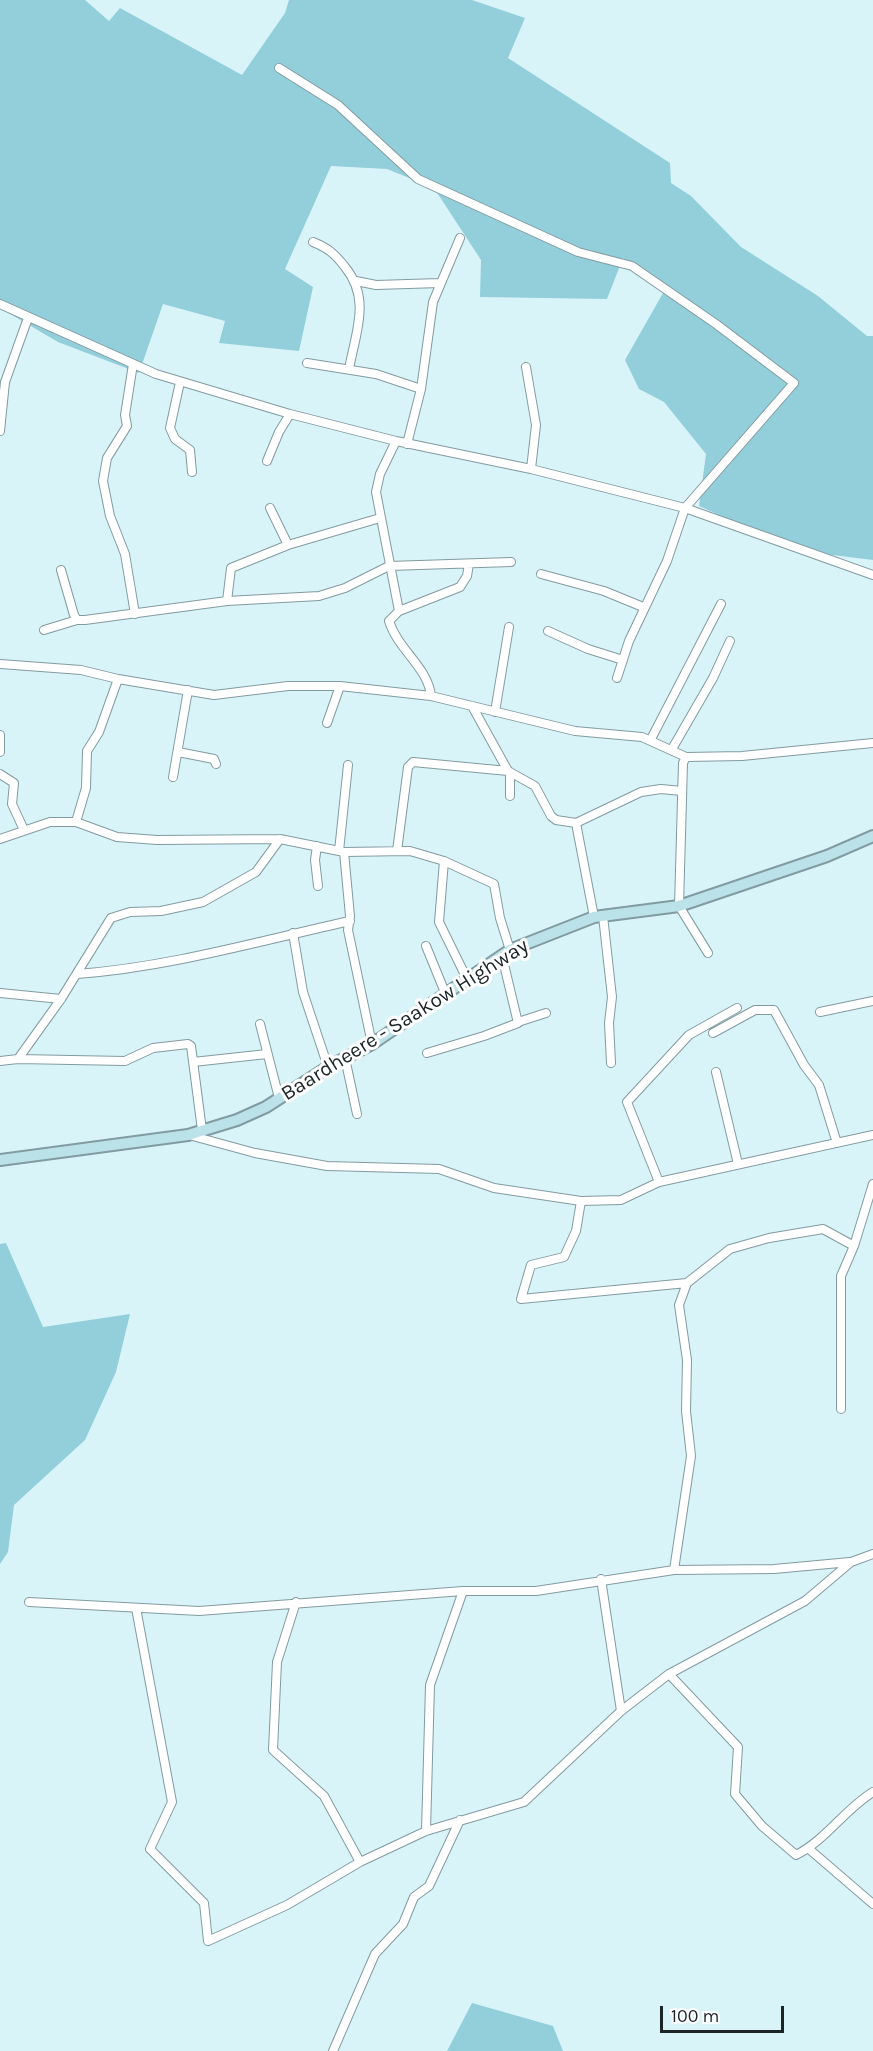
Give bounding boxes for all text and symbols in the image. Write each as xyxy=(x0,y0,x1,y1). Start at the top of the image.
street label: Baardheere - Saakow Highway xyxy=(277,933,533,1107)
scale bar xyxy=(663,1994,788,2032)
text: 100 m xyxy=(671,2005,719,2027)

